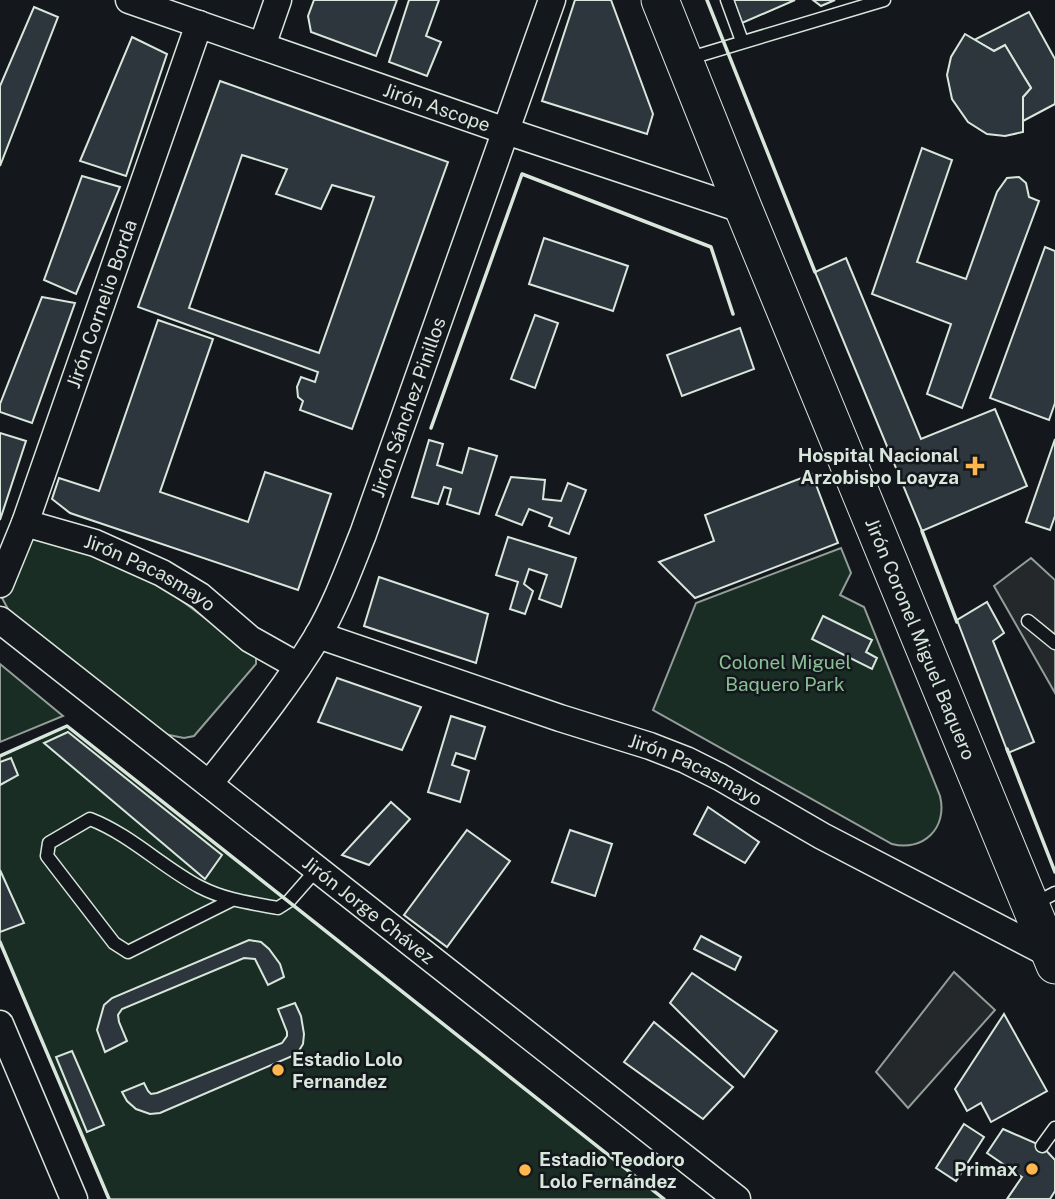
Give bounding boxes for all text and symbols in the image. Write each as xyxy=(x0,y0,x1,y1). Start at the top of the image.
street label: Jirón Ascope xyxy=(381,78,493,136)
street label: Jirón Cornelio Borda xyxy=(62,217,141,391)
street label: Jirón Sánchez Pinillos xyxy=(366,314,450,500)
place label: Hospital Nacional Arzobispo Loayza xyxy=(798,444,959,488)
marker: Hospital Nacional Arzobispo Loayza xyxy=(965,456,985,476)
street label: Jirón Coronel Miguel Baquero xyxy=(861,515,980,763)
street label: Jirón Pacasmayo xyxy=(82,529,220,616)
park label: Colonel Miguel Baquero Park xyxy=(719,651,851,695)
street label: Jirón Pacasmayo xyxy=(626,729,766,810)
street label: Jirón Jorge Chávez xyxy=(299,851,439,968)
place label: Estadio Lolo Fernandez xyxy=(292,1048,403,1092)
marker: Estadio Lolo Fernandez xyxy=(270,1062,286,1078)
place label: Estadio Teodoro Lolo Fernández xyxy=(539,1148,685,1192)
place label: Primax xyxy=(954,1158,1018,1180)
marker: Primax xyxy=(1024,1161,1040,1177)
marker: Estadio Teodoro Lolo Fernández xyxy=(517,1162,533,1178)

